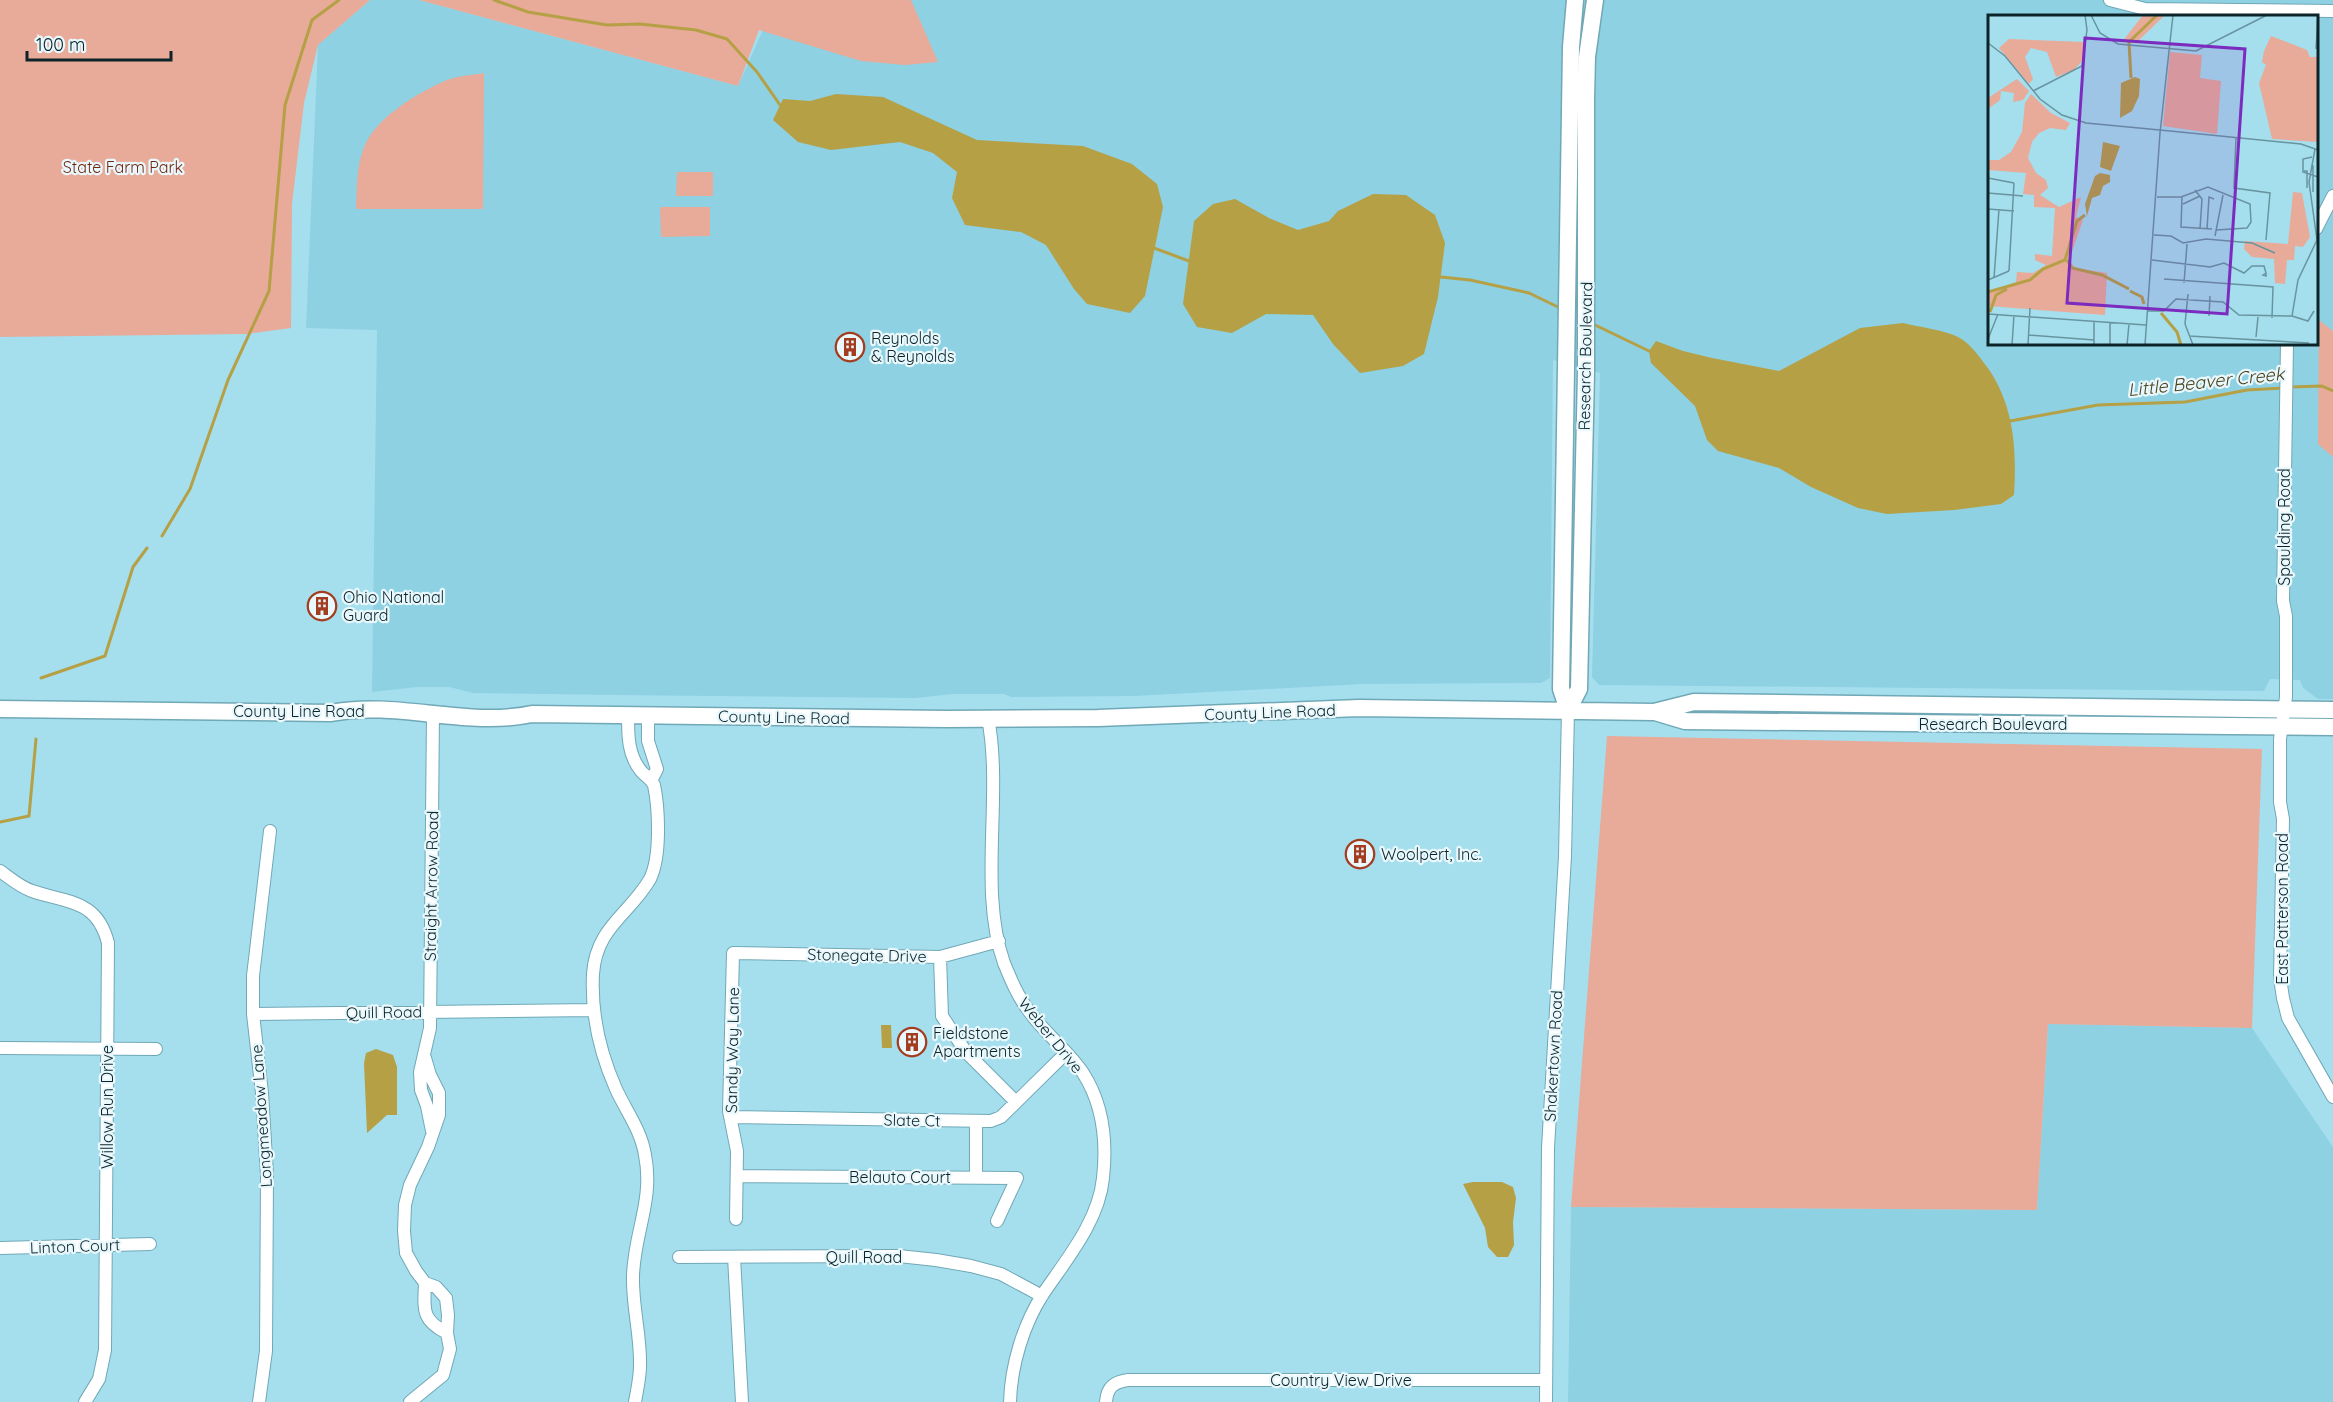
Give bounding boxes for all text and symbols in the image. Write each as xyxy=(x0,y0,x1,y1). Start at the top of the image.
inset map xyxy=(1988,15,2318,345)
scale bar xyxy=(27,24,171,62)
text: 100 m xyxy=(36,33,85,56)
park label: State Farm Park xyxy=(63,157,183,177)
street label: Research Boulevard xyxy=(1574,281,1596,431)
place label: Reynolds & Reynolds xyxy=(871,328,955,366)
building icon: Reynolds & Reynolds xyxy=(834,331,866,363)
water label: Little Beaver Creek xyxy=(2127,362,2287,401)
street label: Spaulding Road xyxy=(2274,468,2294,586)
place label: Ohio National Guard xyxy=(343,587,444,625)
building icon: Ohio National Guard xyxy=(306,590,338,622)
street label: County Line Road xyxy=(1204,700,1336,724)
street label: County Line Road xyxy=(233,701,365,721)
street label: County Line Road xyxy=(718,706,850,728)
street label: Research Boulevard xyxy=(1919,714,2067,734)
street label: Straight Arrow Road xyxy=(420,811,442,961)
street label: East Patterson Road xyxy=(2272,833,2292,985)
building icon: Woolpert, Inc. xyxy=(1344,838,1376,870)
place label: Woolpert, Inc. xyxy=(1381,844,1482,864)
street label: Stonegate Drive xyxy=(807,944,927,966)
street label: Sandy Way Lane xyxy=(721,987,743,1113)
street label: Shakertown Road xyxy=(1540,990,1566,1122)
street label: Weber Drive xyxy=(1014,993,1088,1077)
street label: Quill Road xyxy=(346,1001,422,1023)
place label: Fieldstone Apartments xyxy=(933,1023,1020,1061)
building icon: Fieldstone Apartments xyxy=(896,1026,928,1058)
street label: Longmeadow Lane xyxy=(246,1044,276,1188)
street label: Willow Run Drive xyxy=(97,1045,117,1169)
street label: Slate Ct xyxy=(883,1110,941,1130)
street label: Belauto Court xyxy=(849,1167,951,1187)
street label: Linton Court xyxy=(29,1234,121,1258)
street label: Quill Road xyxy=(826,1247,902,1267)
street label: Country View Drive xyxy=(1270,1370,1412,1390)

